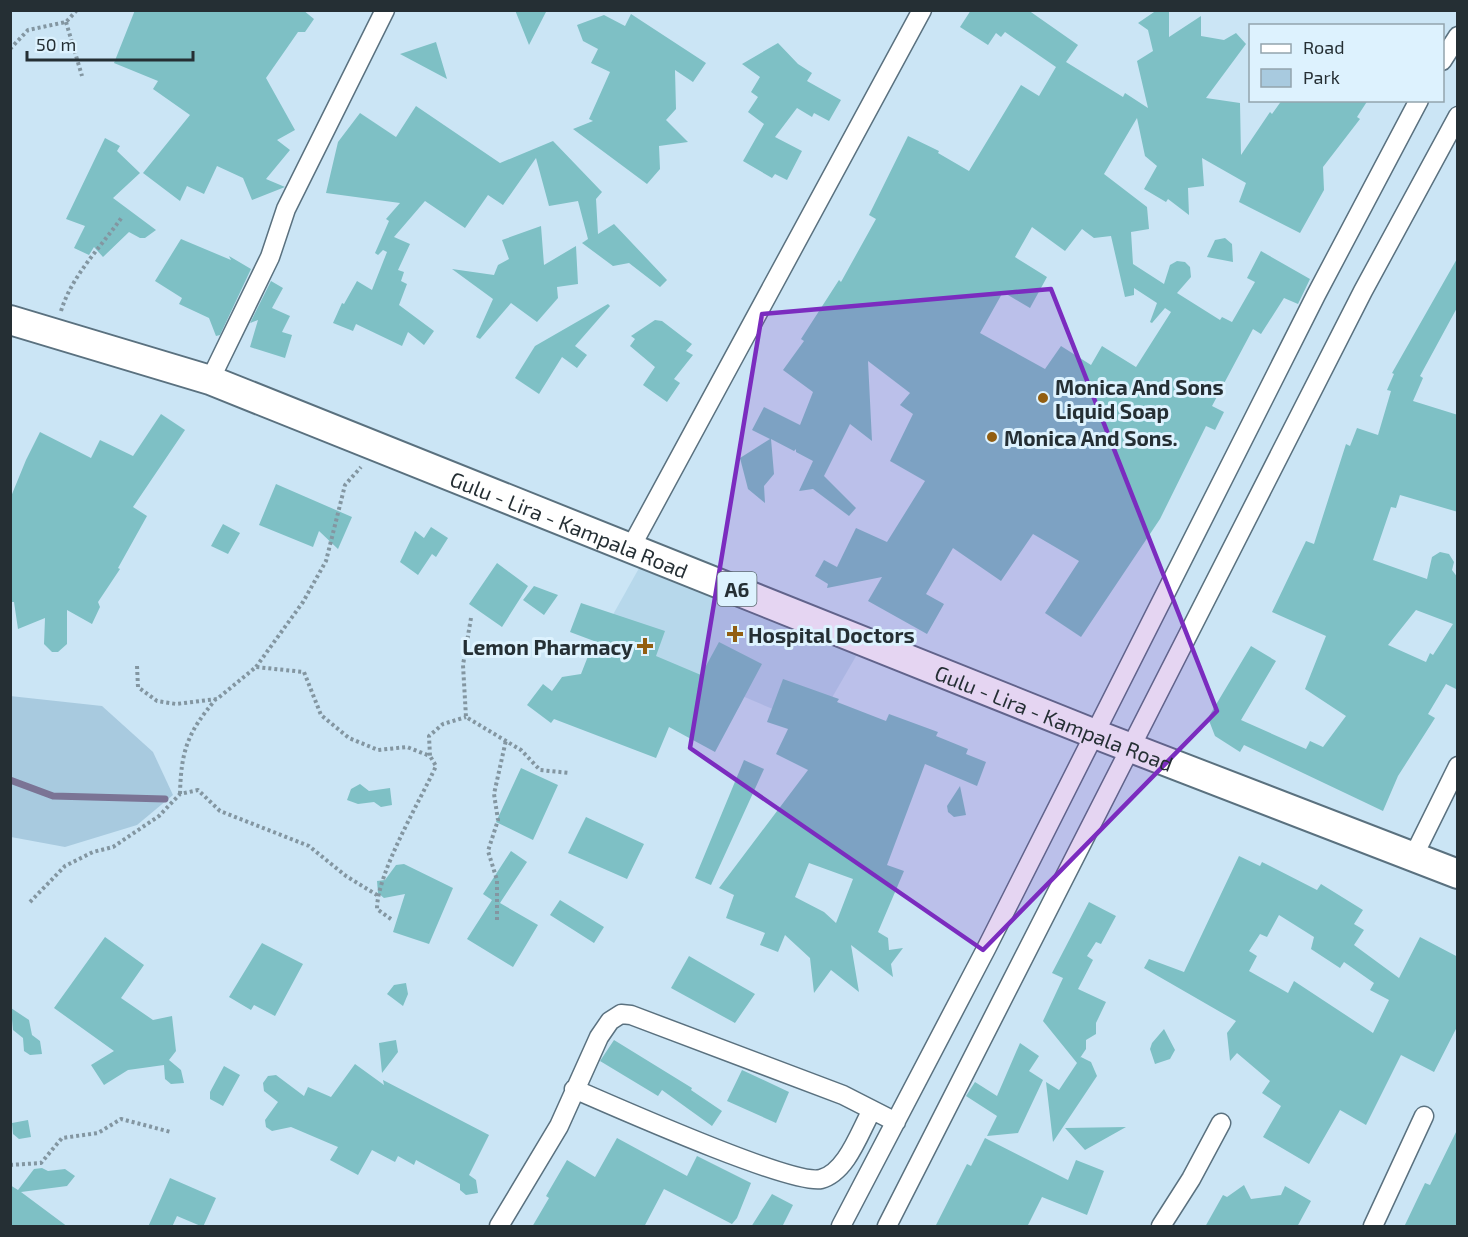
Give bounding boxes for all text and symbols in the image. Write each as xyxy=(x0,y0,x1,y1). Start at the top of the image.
scale bar xyxy=(27,24,194,62)
legend xyxy=(1249,24,1444,102)
text: 50 m xyxy=(36,33,76,55)
text: Road xyxy=(1303,36,1344,58)
text: Park xyxy=(1303,66,1340,88)
place label: Monica And Sons Liquid Soap xyxy=(1055,374,1224,423)
marker: Monica And Sons Liquid Soap xyxy=(1036,391,1050,405)
place label: Monica And Sons. xyxy=(1004,425,1178,450)
marker: Monica And Sons. xyxy=(985,430,999,444)
street label: Gulu - Lira - Kampala Road xyxy=(447,465,692,583)
road number: A6 xyxy=(718,572,756,606)
place label: Hospital Doctors xyxy=(748,622,915,647)
marker: Hospital Doctors xyxy=(726,625,744,643)
place label: Lemon Pharmacy xyxy=(462,634,633,660)
marker: Lemon Pharmacy xyxy=(638,639,652,653)
street label: Gulu - Lira - Kampala Road xyxy=(932,659,1177,776)

